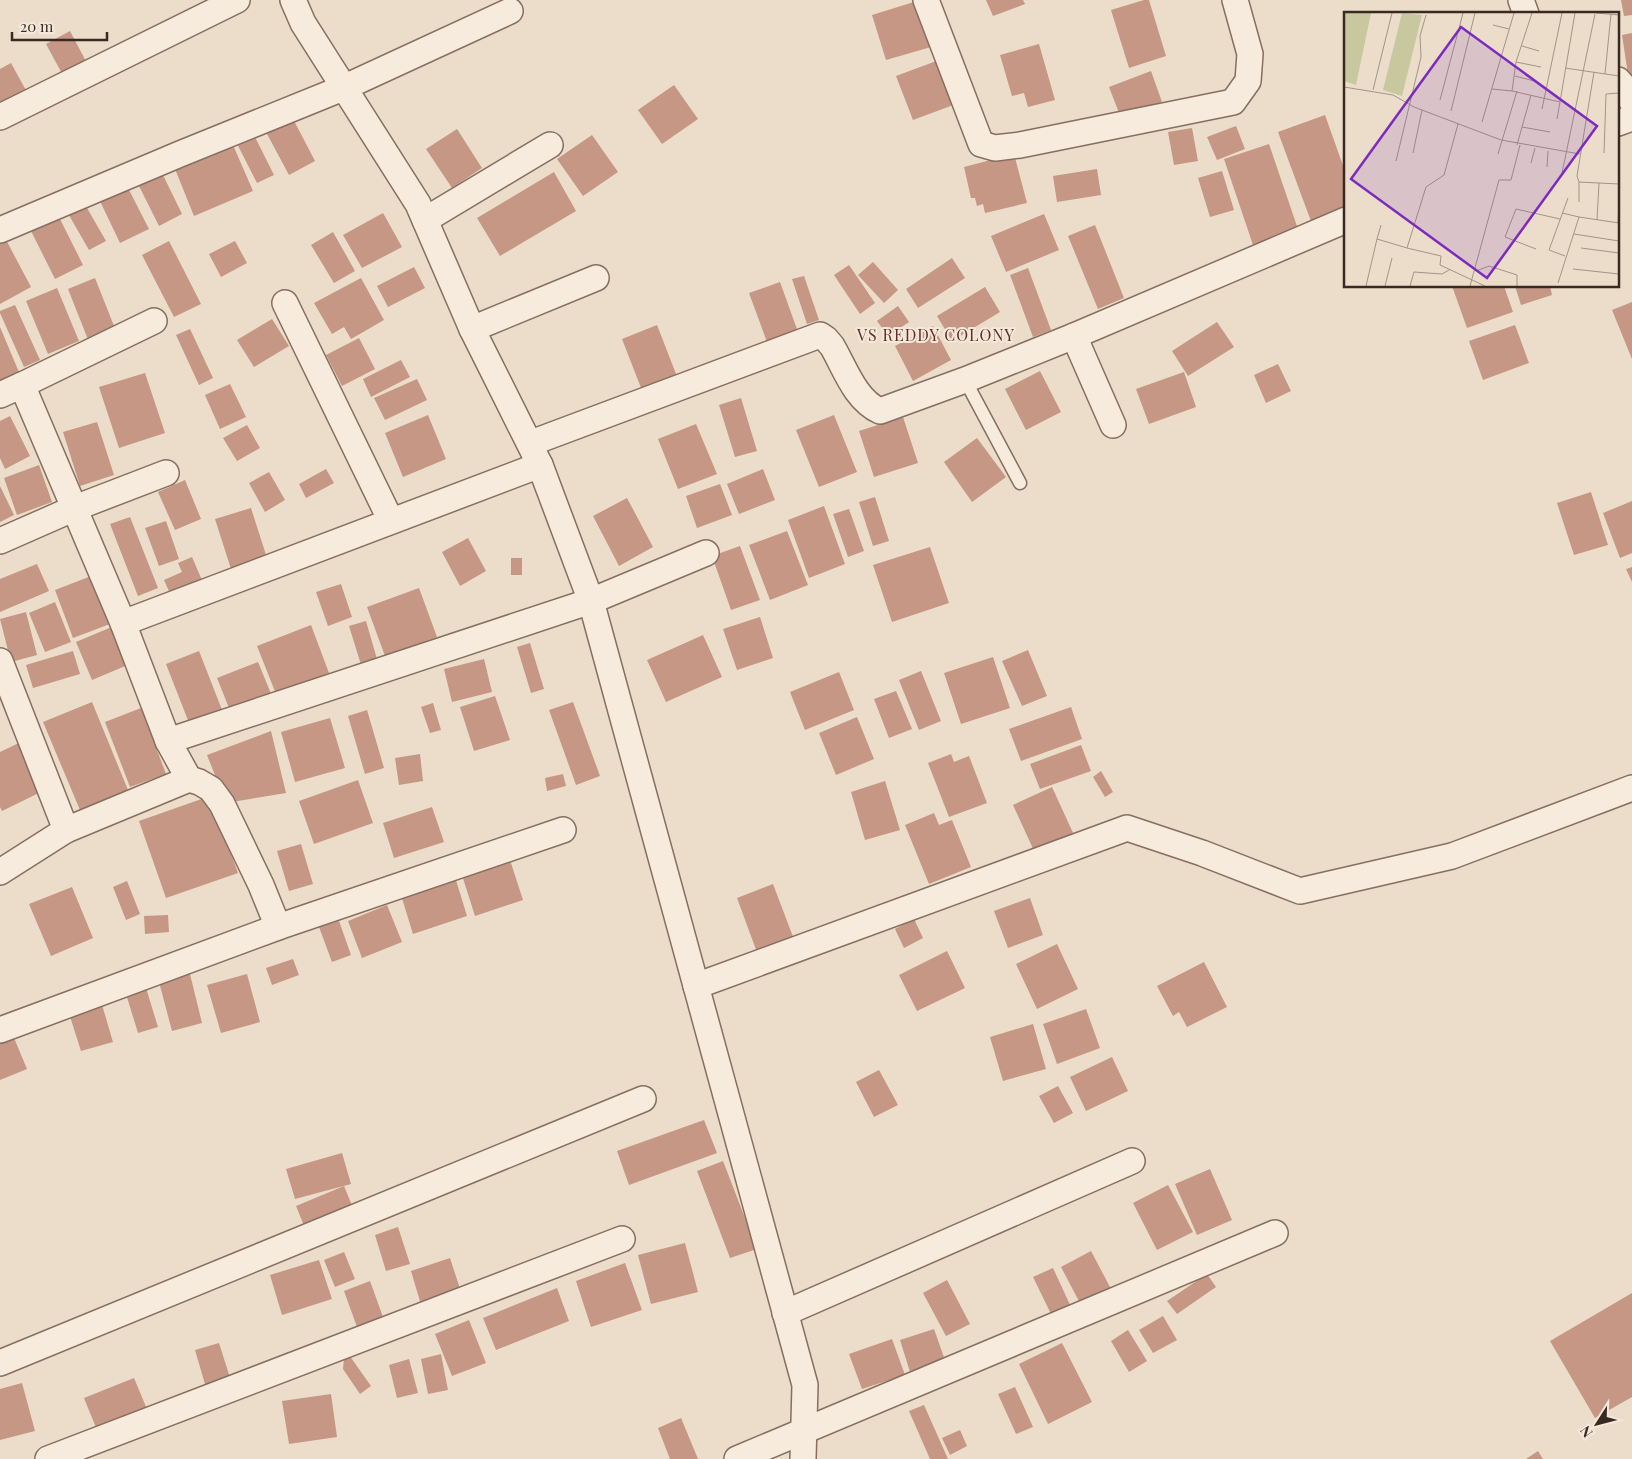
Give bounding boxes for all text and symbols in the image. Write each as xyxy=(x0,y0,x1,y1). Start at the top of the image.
scale bar xyxy=(12,10,108,42)
inset map xyxy=(1344,12,1620,288)
text: 20 m xyxy=(20,16,54,36)
district label: VS REDDY COLONY xyxy=(856,324,1015,345)
north arrow xyxy=(1572,1399,1622,1449)
text: N xyxy=(1575,1422,1597,1442)

